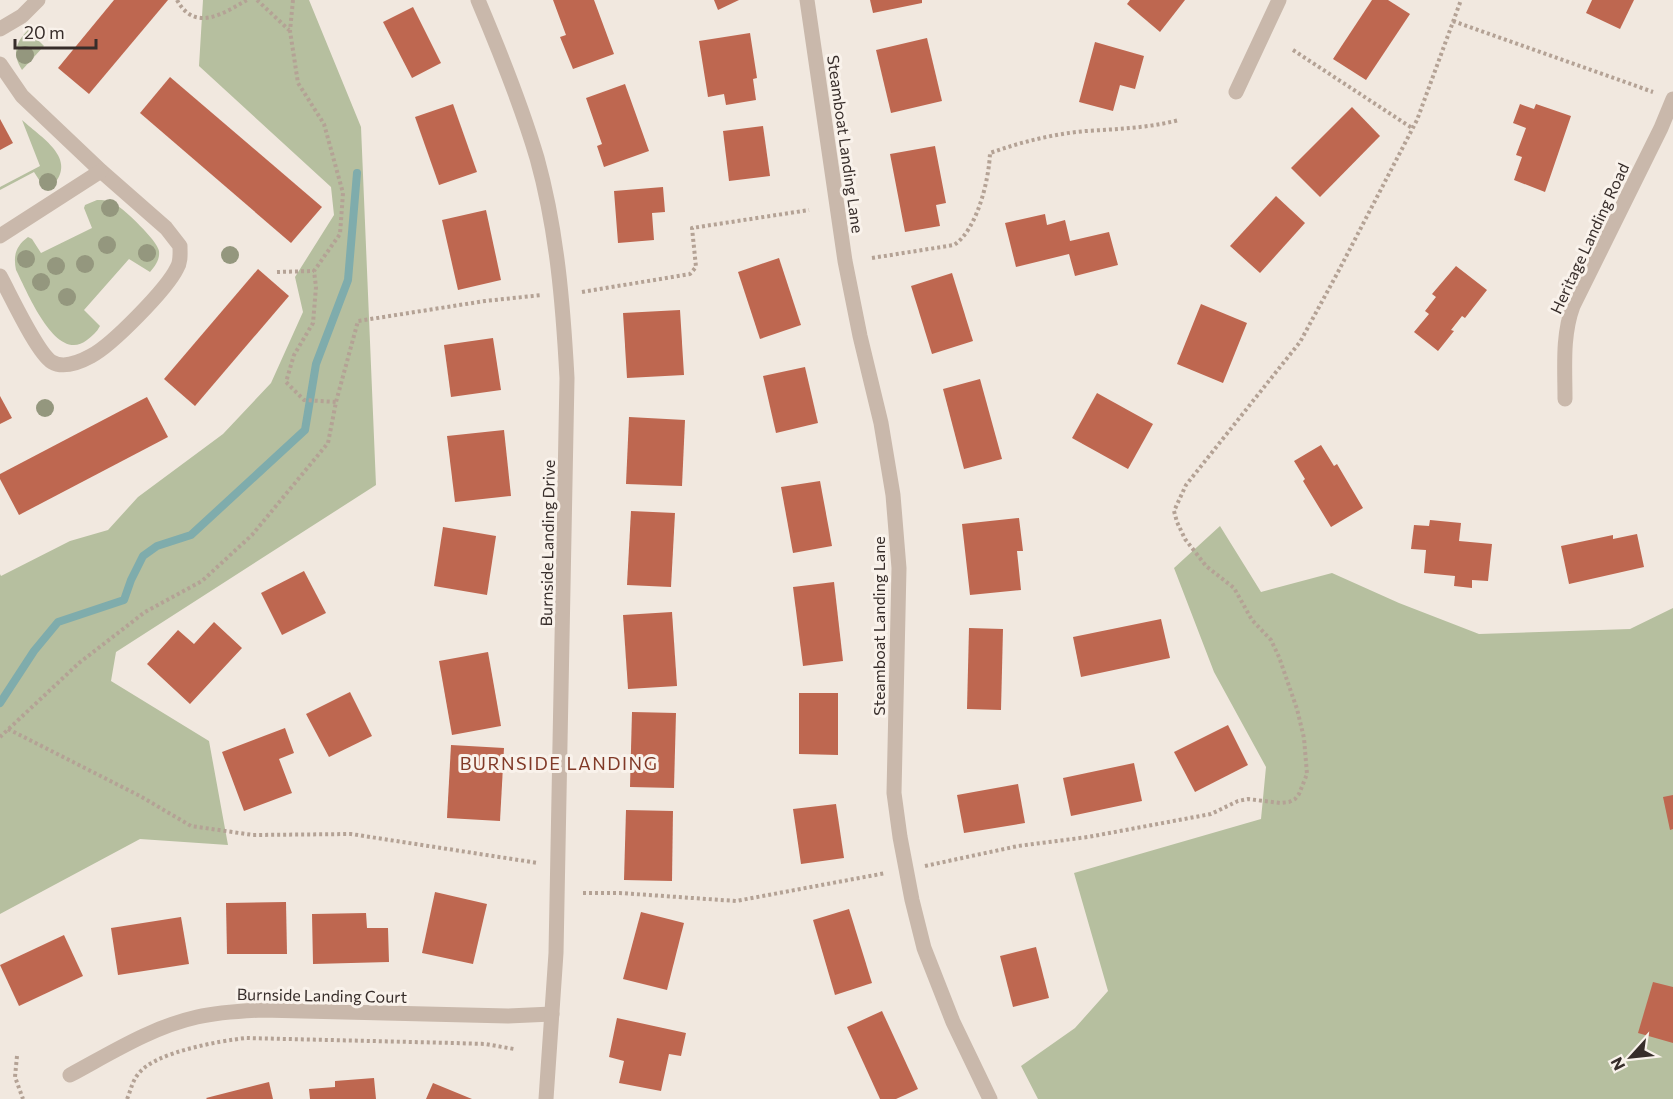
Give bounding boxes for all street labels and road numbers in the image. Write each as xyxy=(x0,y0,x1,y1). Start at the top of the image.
street label: Steamboat Landing Lane xyxy=(824,54,868,234)
street label: Heritage Landing Road xyxy=(1546,160,1632,316)
street label: Burnside Landing Drive xyxy=(536,460,558,626)
street label: Steamboat Landing Lane xyxy=(869,536,888,716)
street label: Burnside Landing Court xyxy=(237,984,408,1006)

